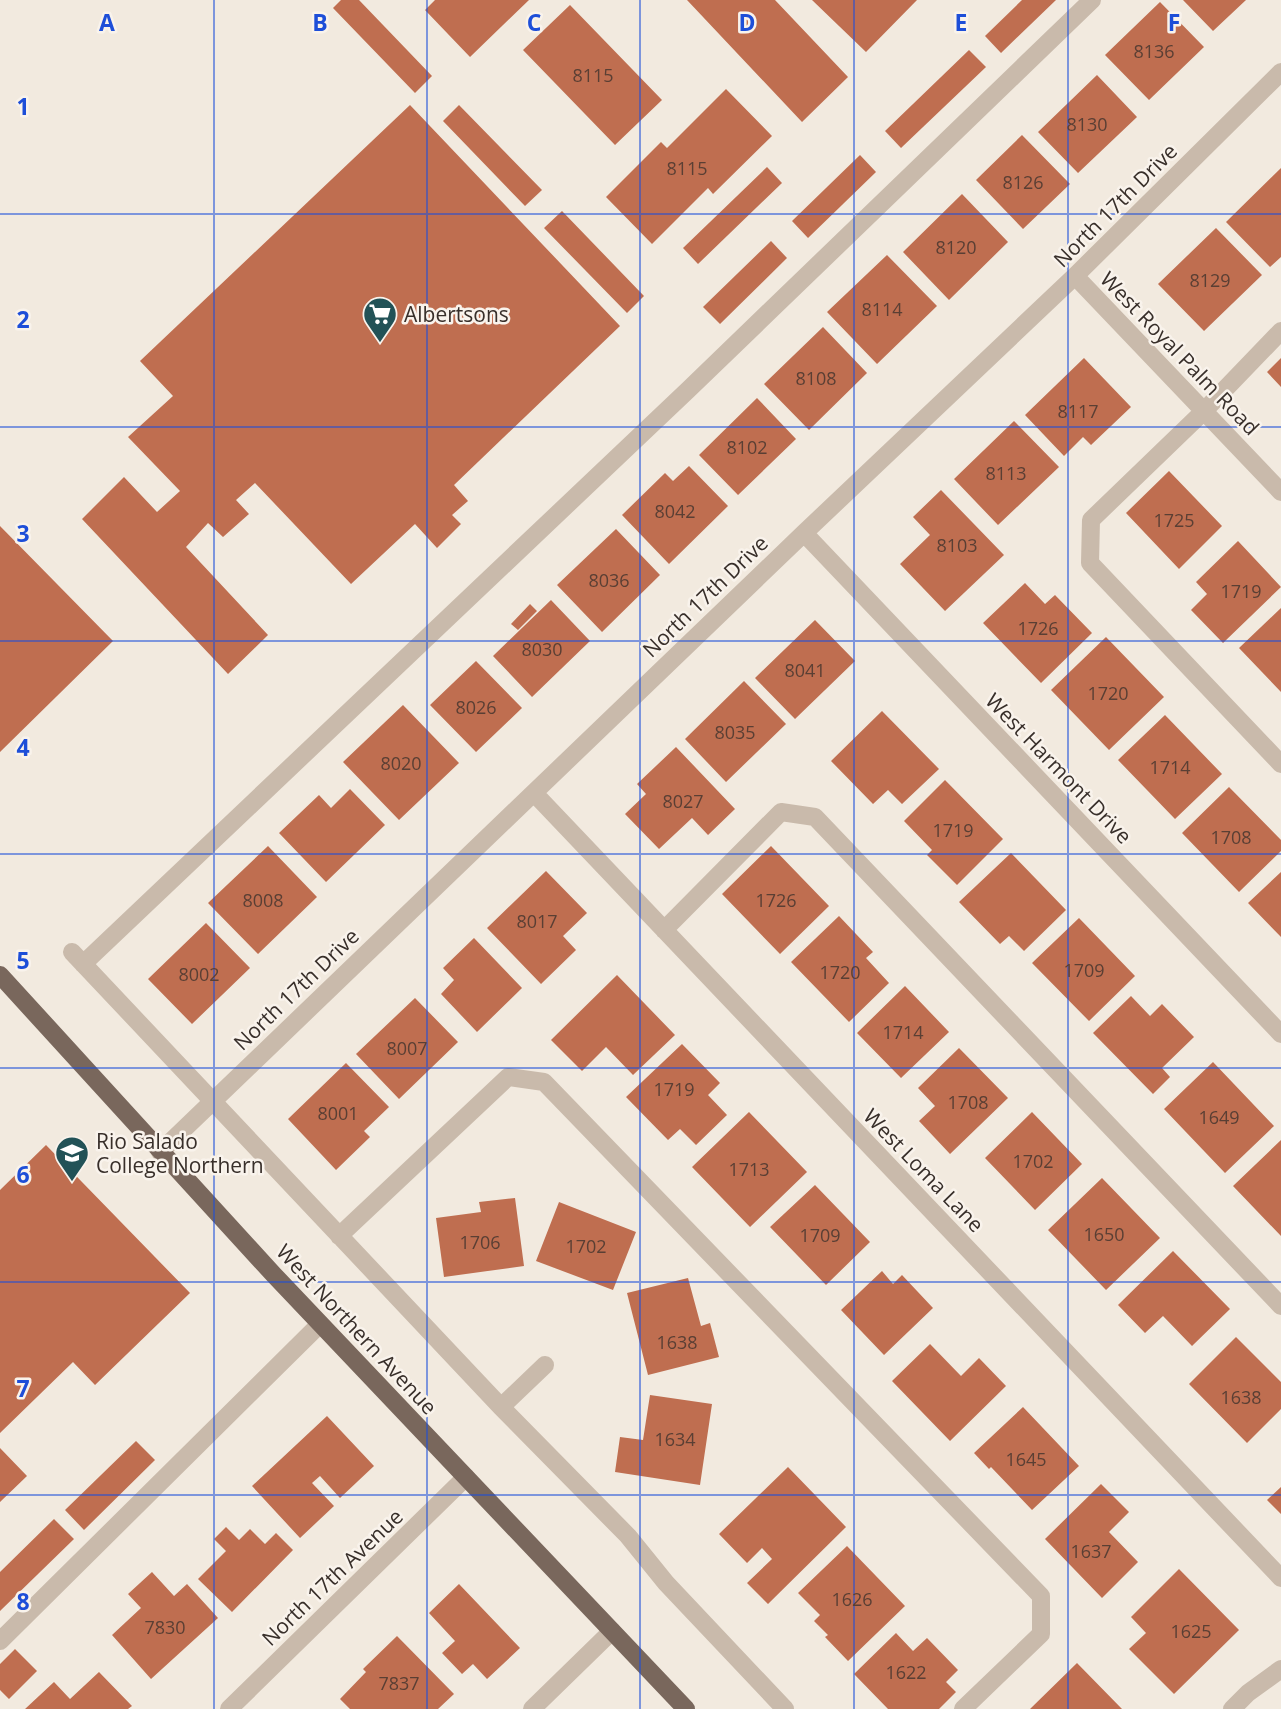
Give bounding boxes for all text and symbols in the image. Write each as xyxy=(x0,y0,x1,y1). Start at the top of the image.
text: A xyxy=(99,6,115,38)
text: B xyxy=(312,6,328,38)
text: C xyxy=(527,6,541,38)
text: D xyxy=(738,6,756,38)
text: E xyxy=(955,6,967,38)
text: F xyxy=(1168,6,1180,38)
house number: 8136 xyxy=(1133,39,1175,63)
house number: 8115 xyxy=(572,63,614,87)
text: 1 xyxy=(16,90,30,122)
house number: 8130 xyxy=(1066,112,1108,136)
street label: North 17th Drive xyxy=(1047,137,1183,273)
house number: 8115 xyxy=(666,156,708,180)
house number: 8126 xyxy=(1002,170,1044,194)
house number: 8120 xyxy=(935,235,977,259)
street label: West Royal Palm Road xyxy=(1094,265,1266,441)
house number: 8129 xyxy=(1189,268,1231,292)
supermarket icon: Albertsons xyxy=(361,295,399,344)
house number: 8114 xyxy=(861,297,903,321)
place label: Albertsons xyxy=(404,300,509,328)
text: 2 xyxy=(16,303,30,335)
house number: 8108 xyxy=(795,366,837,390)
house number: 8117 xyxy=(1057,399,1099,423)
house number: 8102 xyxy=(726,435,768,459)
house number: 8113 xyxy=(985,461,1027,485)
house number: 8042 xyxy=(654,499,696,523)
house number: 1725 xyxy=(1153,508,1195,532)
text: 3 xyxy=(16,517,30,549)
street label: North 17th Drive xyxy=(636,529,774,663)
house number: 8103 xyxy=(936,533,978,557)
house number: 8036 xyxy=(588,568,630,592)
house number: 1719 xyxy=(1220,579,1262,603)
house number: 1726 xyxy=(1017,616,1059,640)
house number: 8030 xyxy=(521,637,563,661)
house number: 8041 xyxy=(784,658,826,682)
house number: 1720 xyxy=(1087,681,1129,705)
street label: West Harmont Drive xyxy=(980,687,1138,849)
house number: 8026 xyxy=(455,695,497,719)
house number: 8035 xyxy=(714,720,756,744)
text: 4 xyxy=(16,731,30,763)
house number: 8020 xyxy=(380,751,422,775)
house number: 1714 xyxy=(1149,755,1191,779)
house number: 8027 xyxy=(662,789,704,813)
house number: 1719 xyxy=(932,818,974,842)
house number: 1708 xyxy=(1210,825,1252,849)
house number: 8008 xyxy=(242,888,284,912)
house number: 1726 xyxy=(755,888,797,912)
house number: 8017 xyxy=(516,909,558,933)
street label: North 17th Drive xyxy=(227,922,365,1056)
text: 5 xyxy=(16,944,30,976)
house number: 1709 xyxy=(1063,958,1105,982)
house number: 1720 xyxy=(819,960,861,984)
house number: 8002 xyxy=(178,962,220,986)
house number: 1714 xyxy=(882,1020,924,1044)
house number: 8007 xyxy=(386,1036,428,1060)
house number: 1719 xyxy=(653,1077,695,1101)
house number: 1708 xyxy=(947,1090,989,1114)
house number: 8001 xyxy=(317,1101,359,1125)
street label: West Loma Lane xyxy=(858,1102,990,1238)
house number: 1649 xyxy=(1198,1105,1240,1129)
place label: Rio Salado College Northern xyxy=(96,1127,264,1179)
school or university icon: Rio Salado College Northern xyxy=(53,1134,91,1183)
house number: 1702 xyxy=(1012,1149,1054,1173)
house number: 1713 xyxy=(728,1157,770,1181)
text: 6 xyxy=(16,1158,30,1190)
house number: 1650 xyxy=(1083,1222,1125,1246)
house number: 1709 xyxy=(799,1223,841,1247)
house number: 1706 xyxy=(459,1230,501,1254)
house number: 1702 xyxy=(565,1234,607,1258)
street label: West Northern Avenue xyxy=(271,1238,443,1420)
house number: 1638 xyxy=(656,1330,698,1354)
text: 7 xyxy=(16,1372,30,1404)
house number: 1638 xyxy=(1220,1385,1262,1409)
house number: 1634 xyxy=(654,1427,696,1451)
house number: 1645 xyxy=(1005,1447,1047,1471)
street label: North 17th Avenue xyxy=(255,1502,409,1652)
house number: 1637 xyxy=(1070,1539,1112,1563)
text: 8 xyxy=(16,1585,30,1617)
house number: 1626 xyxy=(831,1587,873,1611)
house number: 7830 xyxy=(144,1615,186,1639)
house number: 1625 xyxy=(1170,1619,1212,1643)
house number: 1622 xyxy=(885,1660,927,1684)
house number: 7837 xyxy=(378,1671,420,1695)

